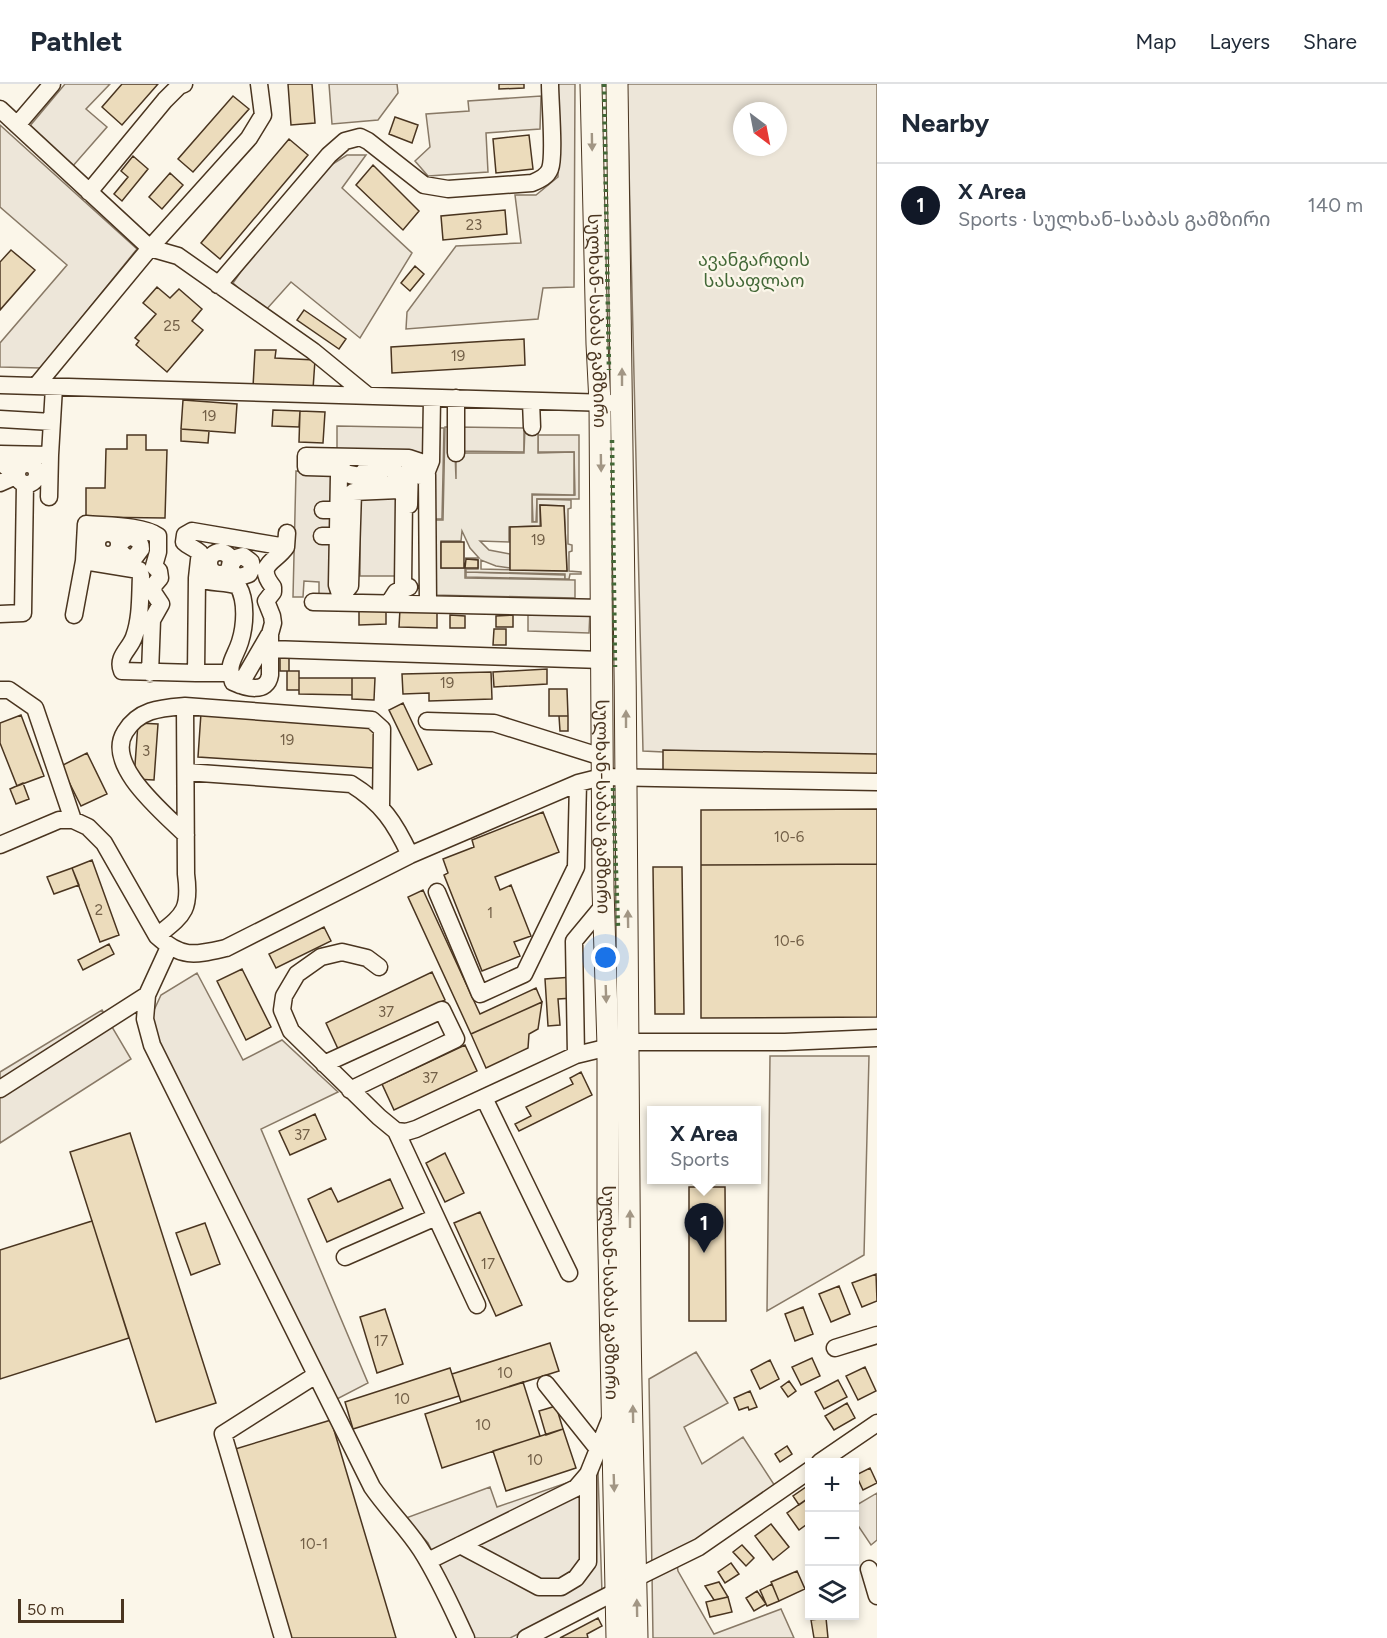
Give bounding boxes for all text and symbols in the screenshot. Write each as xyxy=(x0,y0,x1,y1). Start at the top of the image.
text: Pathlet xyxy=(30,24,122,58)
text: Map xyxy=(1136,29,1176,54)
text: Layers xyxy=(1209,29,1270,54)
text: Share xyxy=(1303,29,1357,54)
north arrow xyxy=(733,102,787,156)
text: Nearby xyxy=(901,107,989,139)
one-way arrow xyxy=(587,133,597,152)
text: X Area xyxy=(958,178,1026,205)
text: 1 xyxy=(916,193,925,217)
text: 140 m xyxy=(1308,193,1363,217)
text: Sports · სულხან-საბას გამზირი xyxy=(958,207,1271,231)
street label: სულხან-საბას გამზირი xyxy=(583,213,611,428)
house number: 23 xyxy=(466,216,482,234)
park label: ავანგარდის სასაფლაო xyxy=(698,249,810,292)
house number: 25 xyxy=(163,317,181,335)
house number: 19 xyxy=(451,347,465,365)
one-way arrow xyxy=(617,368,627,387)
house number: 19 xyxy=(202,407,216,425)
one-way arrow xyxy=(596,454,606,473)
house number: 19 xyxy=(531,531,545,549)
house number: 19 xyxy=(440,674,454,692)
street label: სულხან-საბას გამზირი xyxy=(591,699,615,914)
one-way arrow xyxy=(621,710,631,729)
house number: 19 xyxy=(280,731,294,749)
house number: 3 xyxy=(142,742,150,760)
house number: 10-6 xyxy=(774,828,805,846)
house number: 2 xyxy=(95,901,103,919)
house number: 1 xyxy=(487,904,493,922)
one-way arrow xyxy=(623,910,633,929)
house number: 10-6 xyxy=(774,932,805,950)
your location xyxy=(591,943,620,972)
one-way arrow xyxy=(601,985,611,1004)
house number: 37 xyxy=(378,1003,394,1021)
house number: 37 xyxy=(422,1069,438,1087)
popup xyxy=(647,1106,761,1184)
text: X Area xyxy=(670,1120,738,1147)
house number: 37 xyxy=(294,1126,310,1144)
text: Sports xyxy=(670,1147,729,1171)
street label: სულხან-საბას გამზირი xyxy=(597,1185,623,1400)
pin: 1 xyxy=(684,1204,724,1253)
one-way arrow xyxy=(625,1210,635,1229)
house number: 17 xyxy=(481,1255,495,1273)
house number: 17 xyxy=(374,1332,388,1350)
house number: 10 xyxy=(497,1364,513,1382)
house number: 10 xyxy=(394,1390,410,1408)
one-way arrow xyxy=(628,1405,637,1424)
house number: 10 xyxy=(475,1416,491,1434)
house number: 10 xyxy=(527,1451,543,1469)
map controls xyxy=(805,1458,859,1620)
button: + xyxy=(805,1458,859,1512)
one-way arrow xyxy=(609,1474,618,1493)
button: − xyxy=(805,1512,859,1566)
house number: 10-1 xyxy=(300,1535,328,1553)
button: layers xyxy=(805,1566,859,1620)
scale bar xyxy=(18,1596,124,1624)
one-way arrow xyxy=(632,1598,642,1617)
text: 50 m xyxy=(27,1600,64,1619)

